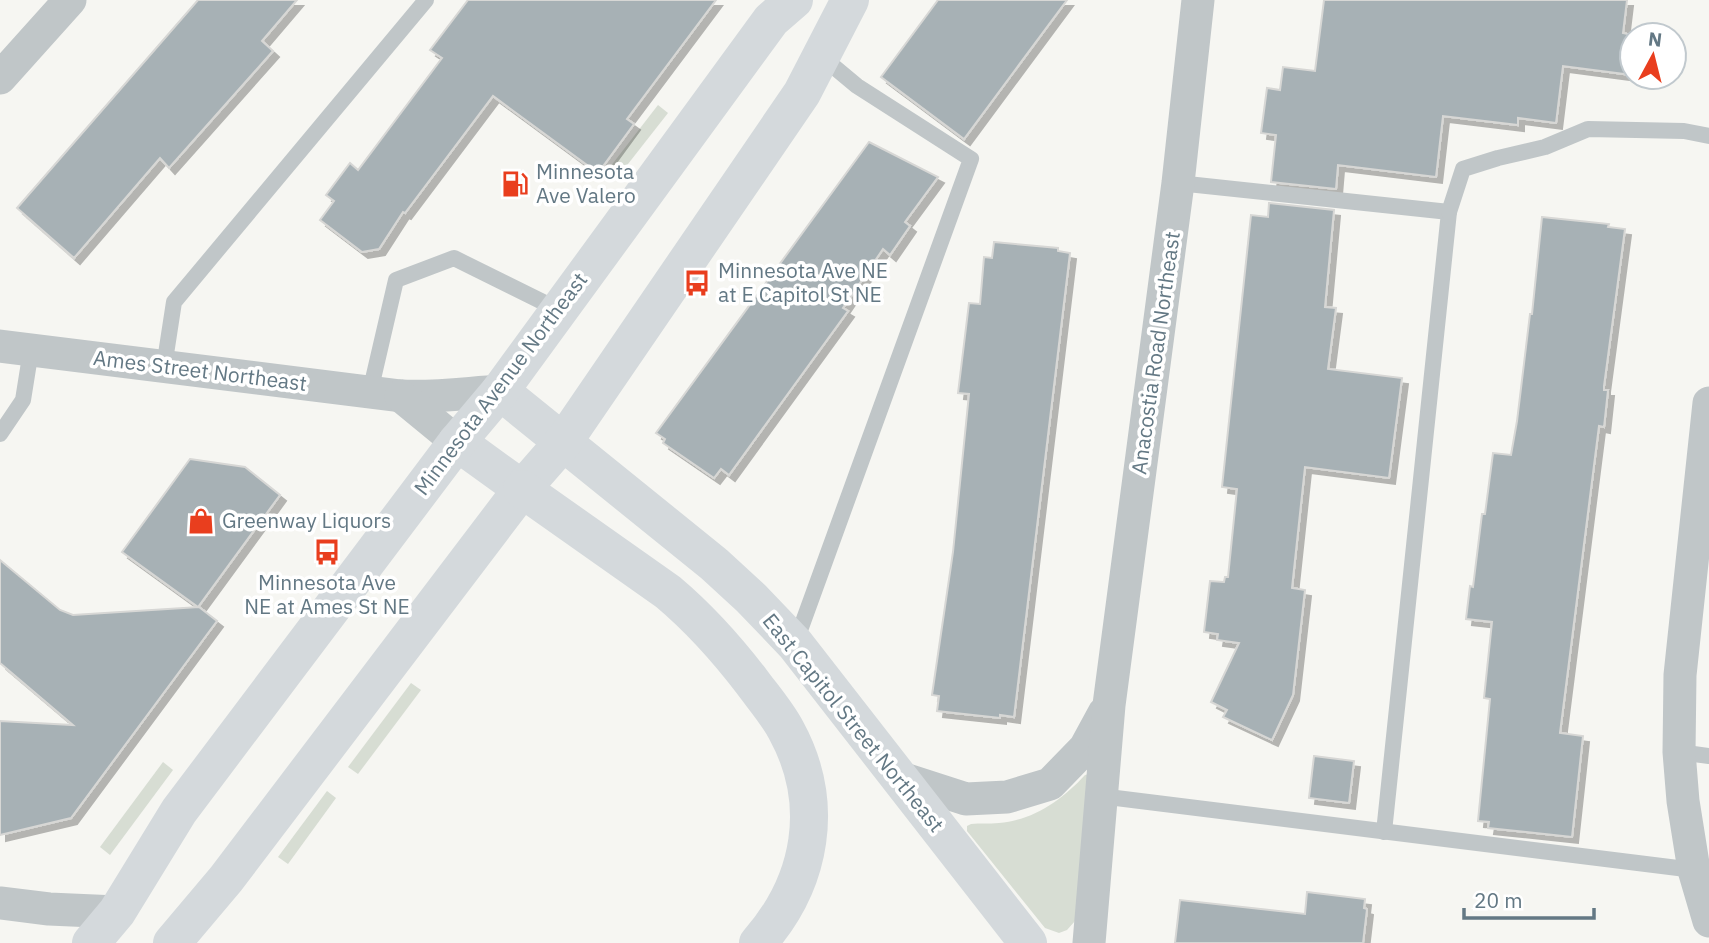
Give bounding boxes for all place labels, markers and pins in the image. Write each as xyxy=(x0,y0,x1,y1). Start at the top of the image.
place label: Minnesota Ave Valero xyxy=(536,157,636,209)
fuel station icon: Minnesota Ave Valero xyxy=(500,169,530,199)
place label: Minnesota Ave NE at E Capitol St NE xyxy=(718,256,888,308)
bus stop icon: Minnesota Ave NE at E Capitol St NE xyxy=(682,268,712,298)
shop icon: Greenway Liquors xyxy=(186,506,216,536)
place label: Greenway Liquors xyxy=(222,506,391,534)
bus stop icon: Minnesota Ave NE at Ames St NE xyxy=(312,537,342,567)
place label: Minnesota Ave NE at Ames St NE xyxy=(244,568,410,620)

